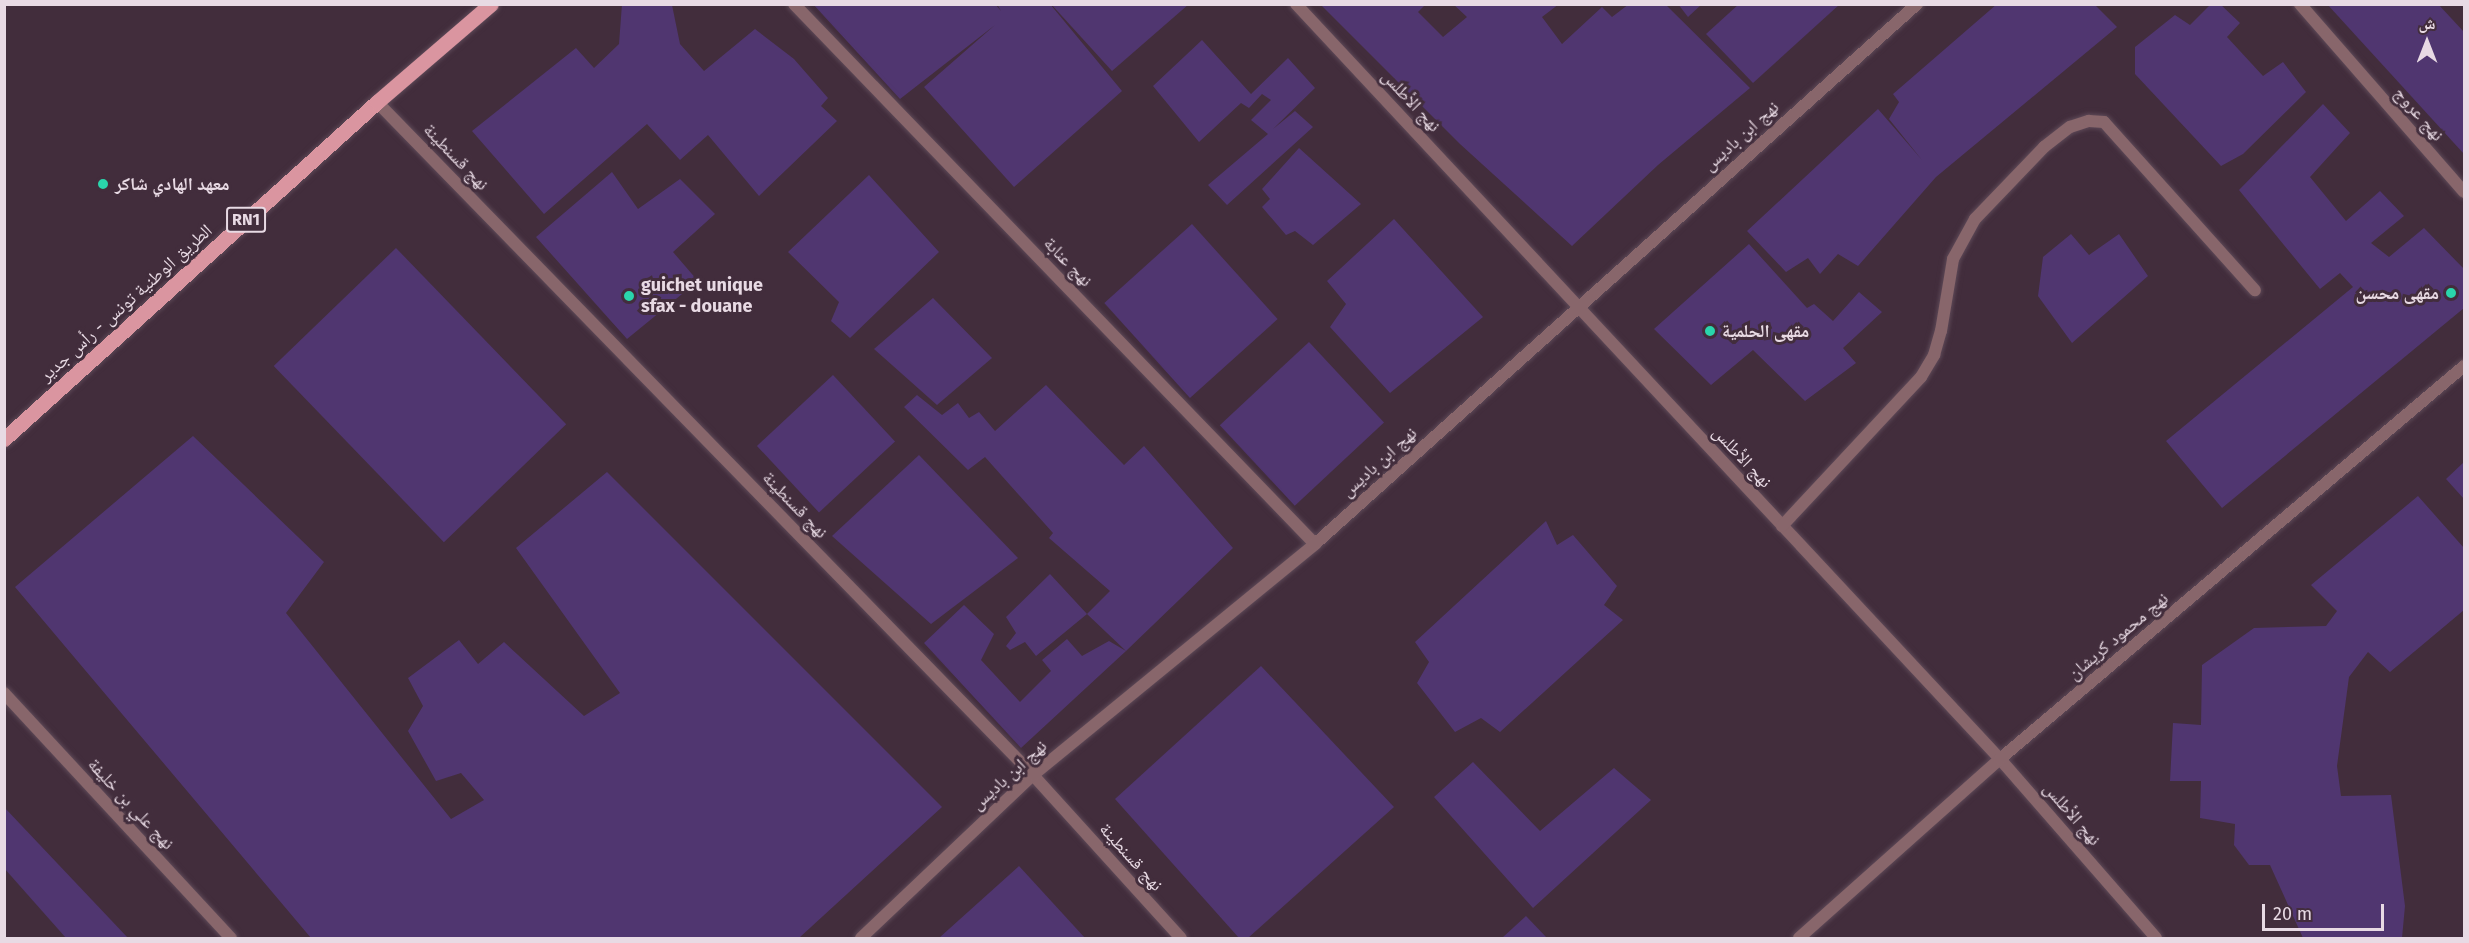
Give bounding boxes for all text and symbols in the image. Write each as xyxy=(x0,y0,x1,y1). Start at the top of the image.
north arrow xyxy=(2397,12,2457,72)
text: ش xyxy=(2419,14,2435,33)
street label: نهج الأطلس xyxy=(1377,66,1445,136)
street label: نهج عروج xyxy=(2390,82,2448,146)
street label: نهج ابن باديس xyxy=(1699,96,1783,176)
street label: نهج قسنطينة xyxy=(419,119,493,195)
place label: معهد الهادي شاكر xyxy=(115,173,229,195)
marker: معهد الهادي شاكر xyxy=(96,177,110,191)
road number: RN1 xyxy=(225,207,267,233)
street label: الطريق الوطنية تونس - رأس جدير xyxy=(35,220,217,386)
street label: نهج عنابة xyxy=(1039,233,1097,291)
place label: guichet unique sfax - douane xyxy=(641,275,763,318)
place label: مقهى محسن xyxy=(2356,282,2439,304)
marker: مقهى محسن xyxy=(2444,286,2458,300)
marker: guichet unique sfax - douane xyxy=(622,289,636,303)
place label: مقهى الحلمية xyxy=(1722,320,1809,342)
marker: مقهى الحلمية xyxy=(1703,324,1717,338)
street label: نهج ابن باديس xyxy=(1337,422,1421,502)
street label: نهج الأطلس xyxy=(1708,422,1776,492)
street label: نهج قسنطينة xyxy=(758,467,832,543)
street label: نهج محمود كريشان xyxy=(2063,588,2173,684)
street label: نهج ابن باديس xyxy=(967,735,1051,815)
street label: نهج علي بن خليفة xyxy=(83,754,179,854)
street label: نهج الأطلس xyxy=(2039,778,2105,850)
street label: نهج قسنطينة xyxy=(1095,818,1167,896)
scale bar xyxy=(2265,892,2386,930)
text: 20 m xyxy=(2273,903,2312,925)

